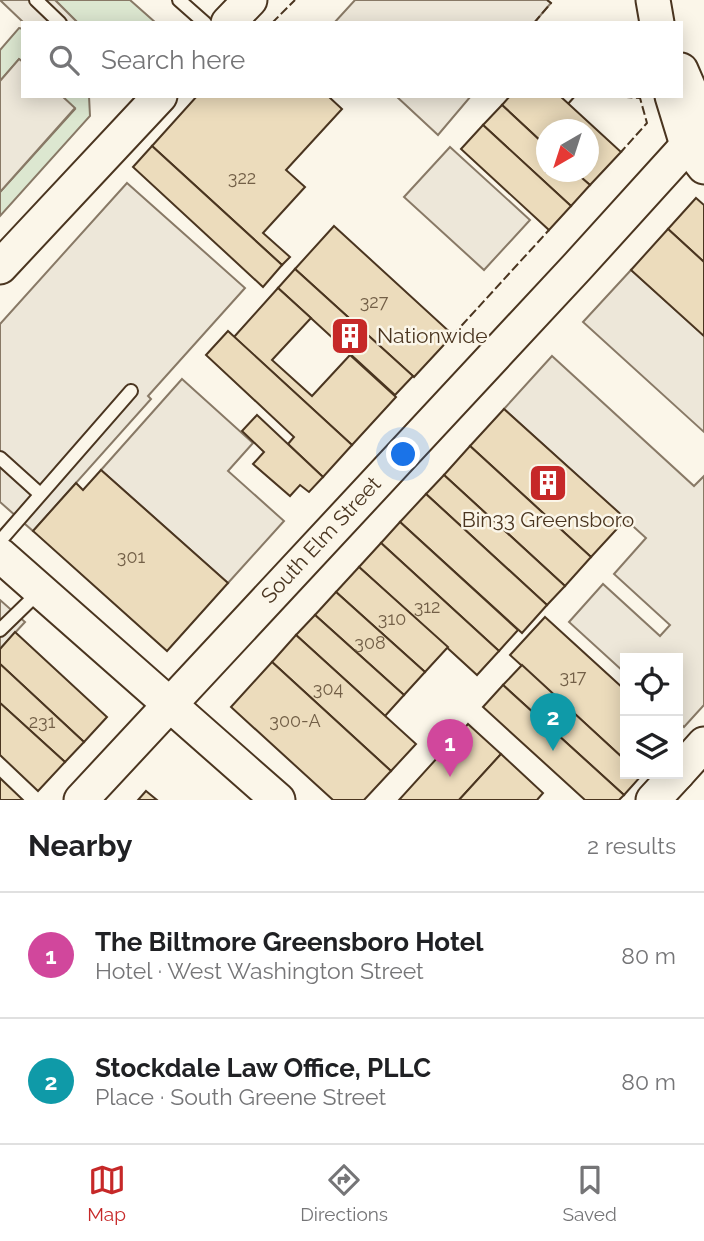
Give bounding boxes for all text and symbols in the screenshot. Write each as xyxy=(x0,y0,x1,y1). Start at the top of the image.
search box xyxy=(21,21,683,98)
icon: search xyxy=(45,41,83,79)
text: Search here xyxy=(101,45,245,75)
north arrow xyxy=(536,119,599,182)
house number: 322 xyxy=(228,167,256,188)
house number: 327 xyxy=(360,291,389,312)
building icon: Nationwide xyxy=(329,315,371,357)
place label: Nationwide xyxy=(377,323,488,348)
your location xyxy=(386,437,420,471)
building icon: Bin33 Greensboro xyxy=(527,462,569,504)
street label: South Elm Street xyxy=(256,471,386,608)
place label: Bin33 Greensboro xyxy=(462,507,634,532)
house number: 301 xyxy=(117,546,145,567)
house number: 312 xyxy=(414,596,440,617)
house number: 310 xyxy=(378,608,406,629)
house number: 308 xyxy=(354,632,386,653)
map controls xyxy=(620,653,683,779)
button: locate xyxy=(620,653,683,716)
house number: 317 xyxy=(560,666,587,687)
house number: 304 xyxy=(313,678,343,699)
pin: 2 xyxy=(530,693,576,751)
house number: 300-A xyxy=(269,710,321,731)
house number: 231 xyxy=(29,711,56,732)
button: layers xyxy=(620,716,683,779)
pin: 1 xyxy=(427,719,473,777)
text: Nearby xyxy=(28,828,132,863)
text: 2 results xyxy=(587,832,676,859)
text: The Biltmore Greensboro Hotel xyxy=(95,927,484,957)
text: 1 xyxy=(45,942,57,969)
text: 80 m xyxy=(621,942,676,969)
text: Hotel · West Washington Street xyxy=(95,957,424,984)
text: Stockdale Law Office, PLLC xyxy=(95,1053,431,1083)
text: 2 xyxy=(45,1068,57,1095)
text: 80 m xyxy=(621,1068,676,1095)
text: Place · South Greene Street xyxy=(95,1083,386,1110)
tab: Map xyxy=(87,1161,126,1225)
tab: Directions xyxy=(300,1161,388,1225)
tab: Saved xyxy=(562,1161,617,1225)

